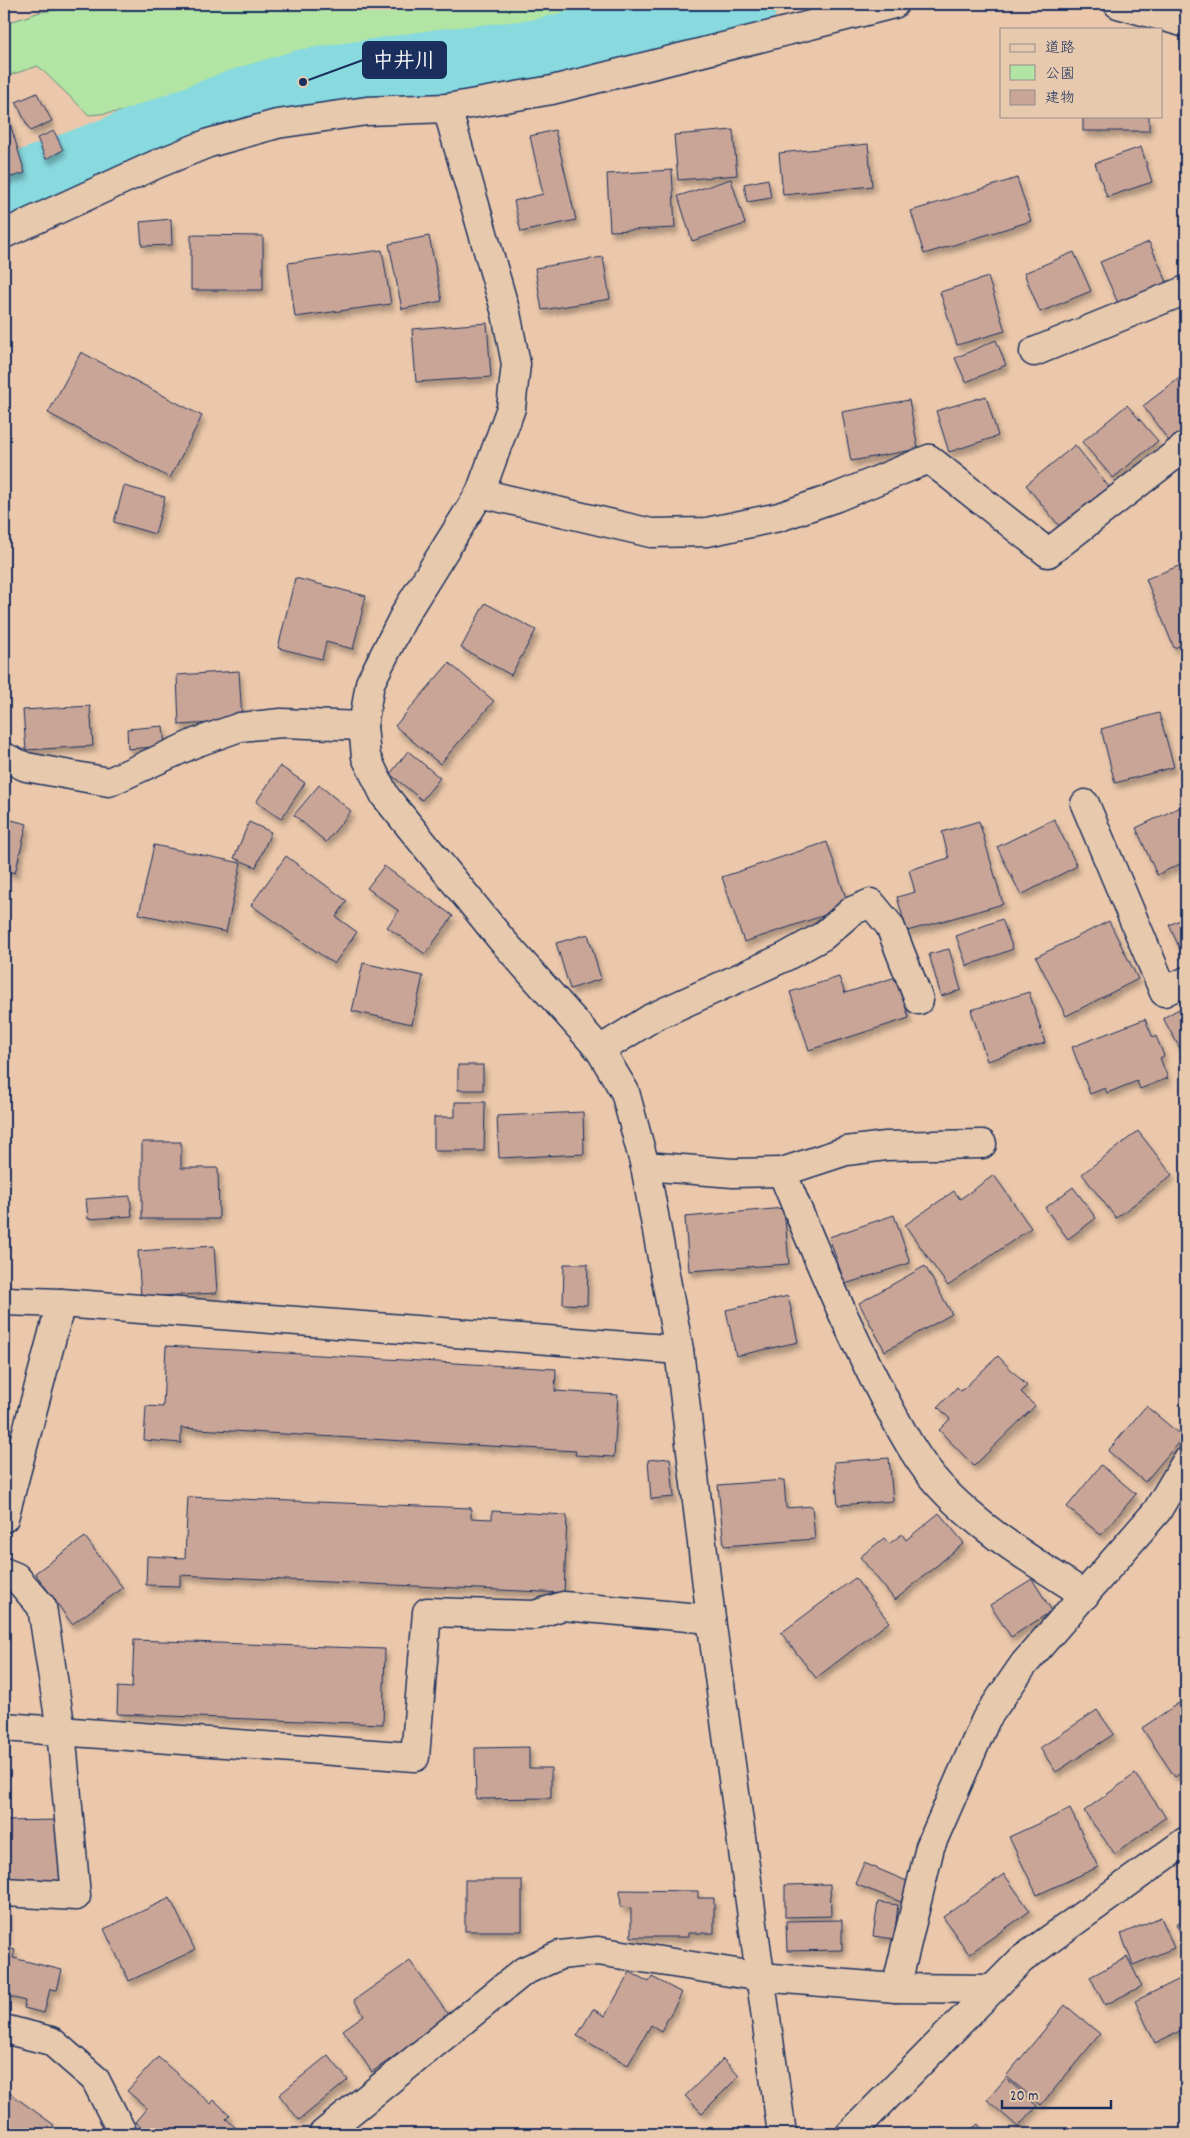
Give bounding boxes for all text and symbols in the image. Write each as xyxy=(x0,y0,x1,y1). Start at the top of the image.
legend xyxy=(1000,28,1162,118)
text: 道路 xyxy=(1045,38,1075,60)
callout: 中井川 xyxy=(363,42,446,78)
text: 中井川 xyxy=(373,48,436,78)
text: 公園 xyxy=(1045,64,1075,86)
text: 建物 xyxy=(1045,88,1075,110)
scale bar xyxy=(1002,2078,1111,2110)
text: 20 m xyxy=(1010,2086,1038,2108)

